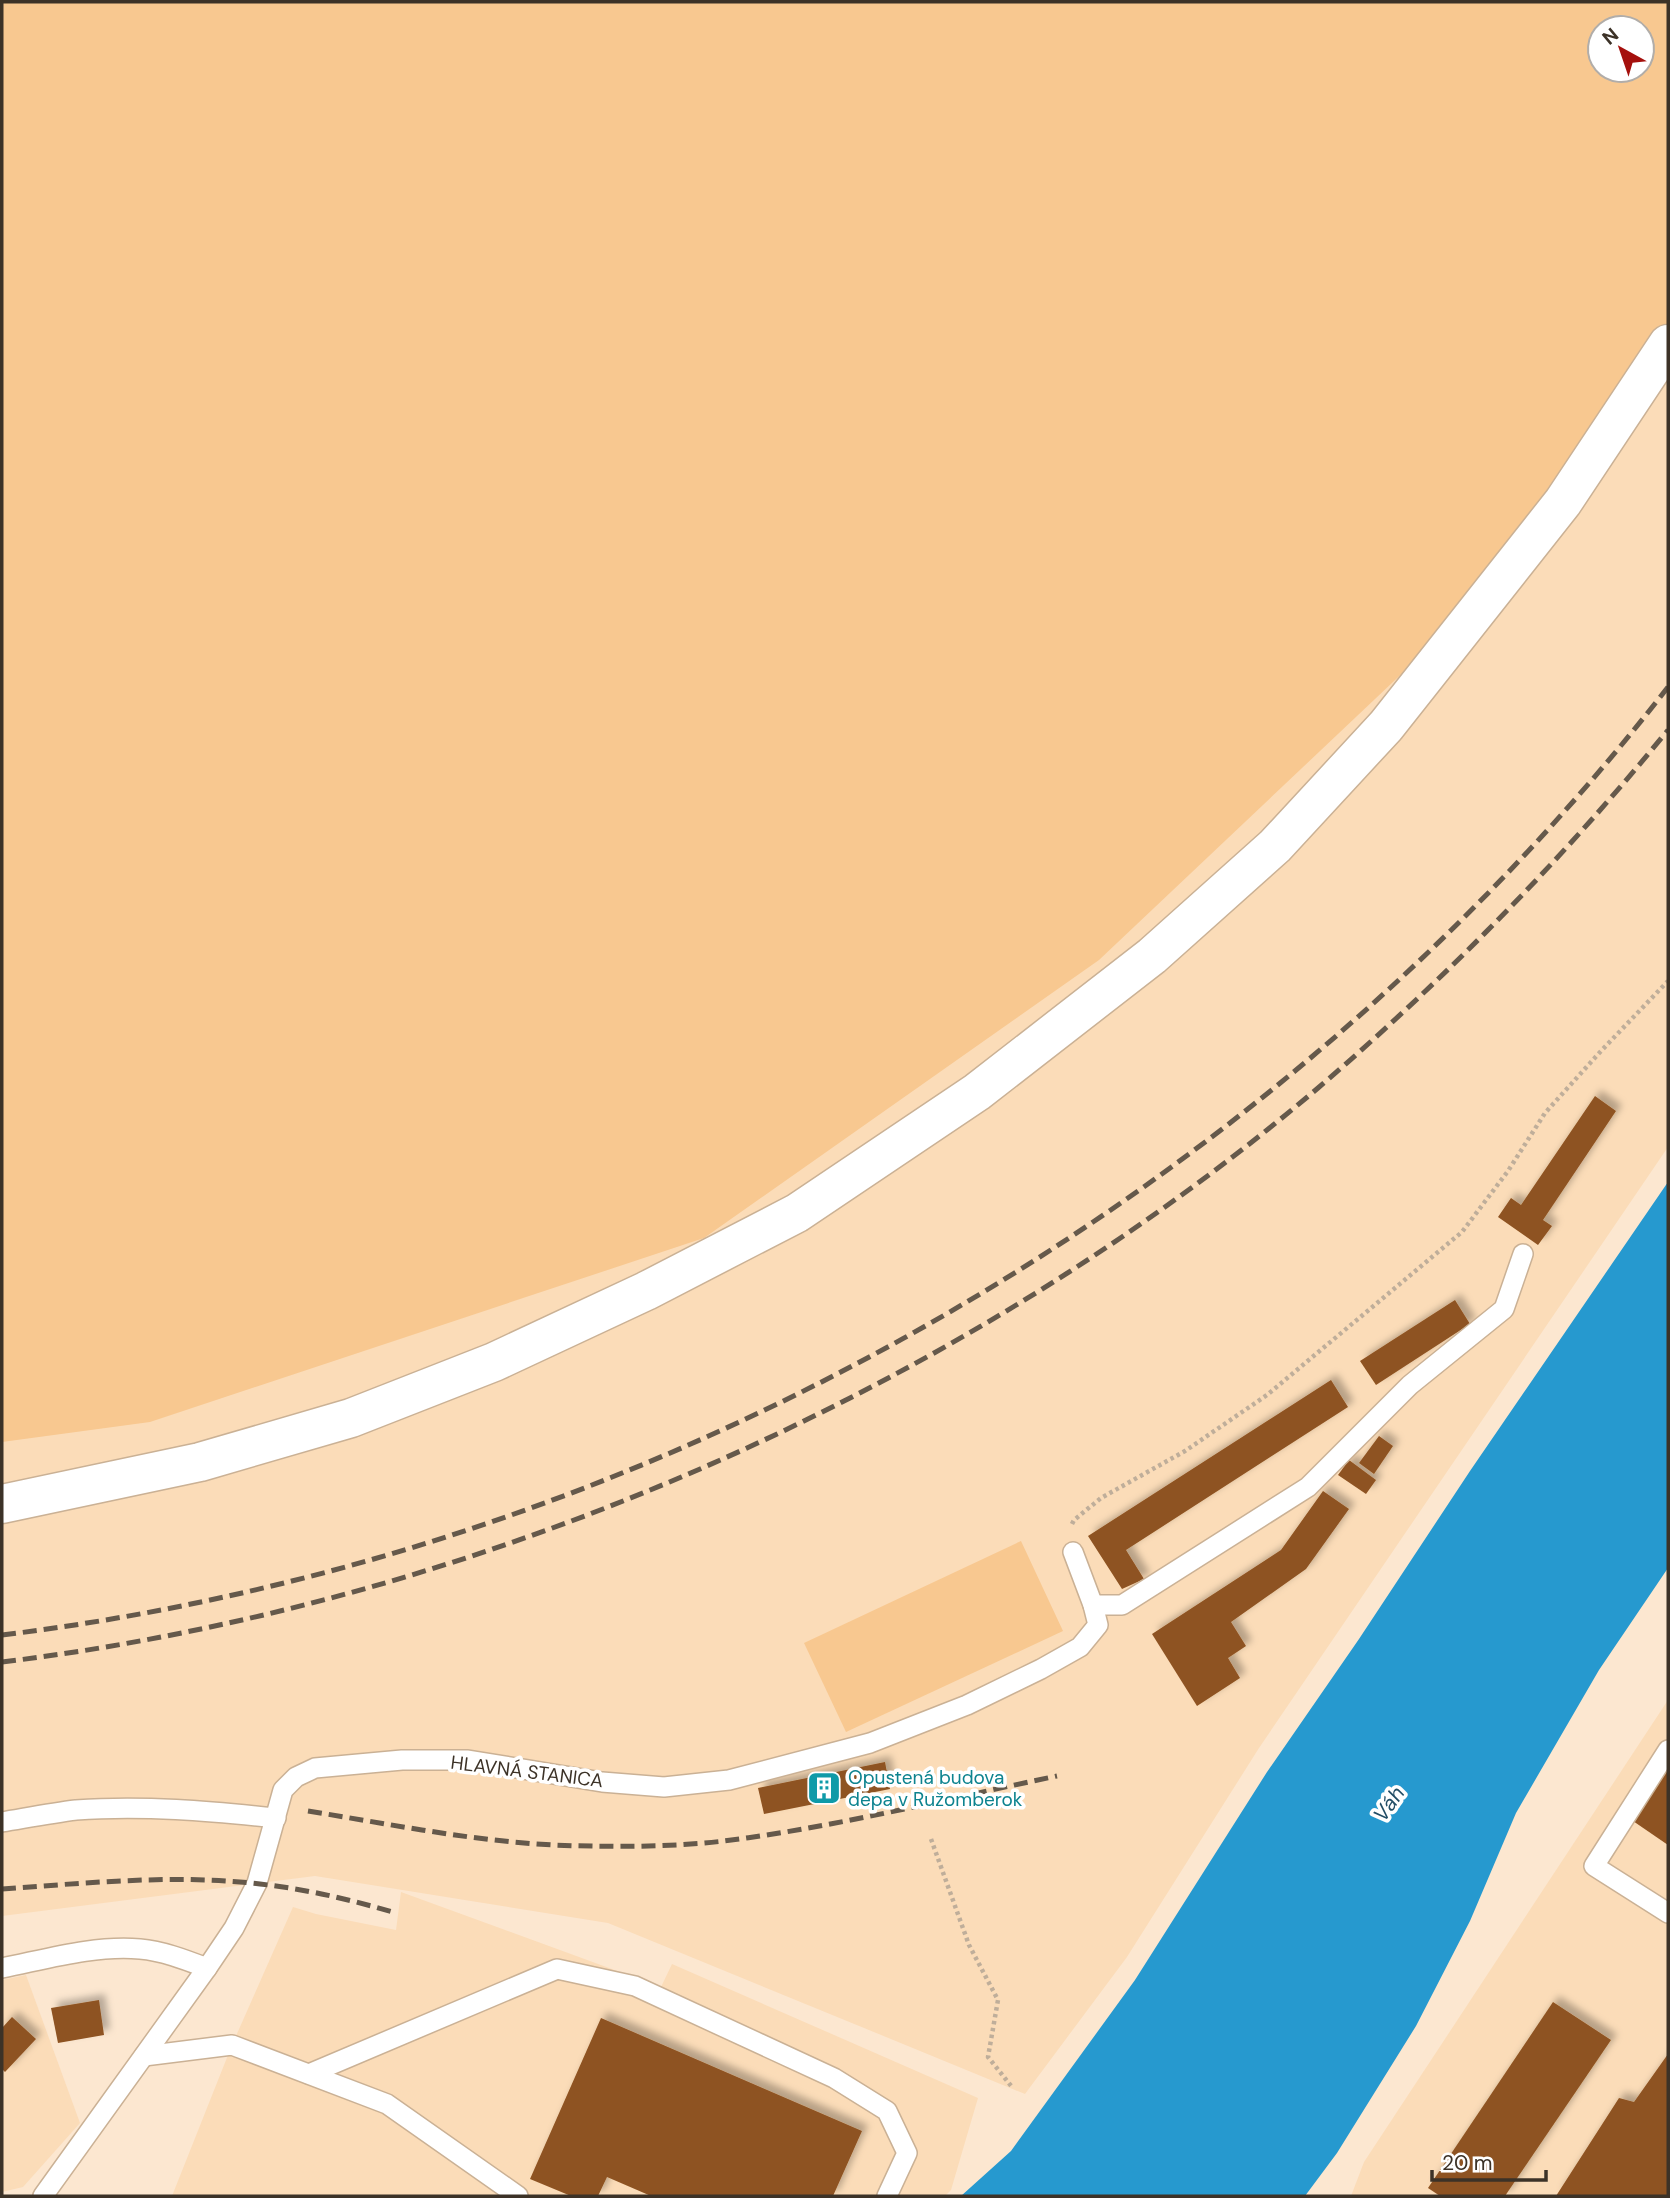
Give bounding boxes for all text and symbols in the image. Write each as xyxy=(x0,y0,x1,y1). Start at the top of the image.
north arrow xyxy=(1586,14,1656,84)
text: N xyxy=(1597,22,1624,50)
street label: HLAVNÁ STANICA xyxy=(449,1750,605,1793)
place label: Opustená budova depa v Ružomberok xyxy=(848,1765,1023,1812)
building icon: Opustená budova depa v Ružomberok xyxy=(805,1769,843,1807)
water label: Váh xyxy=(1367,1781,1411,1827)
scale bar xyxy=(1432,2138,1546,2182)
text: 20 m xyxy=(1442,2149,1493,2177)

